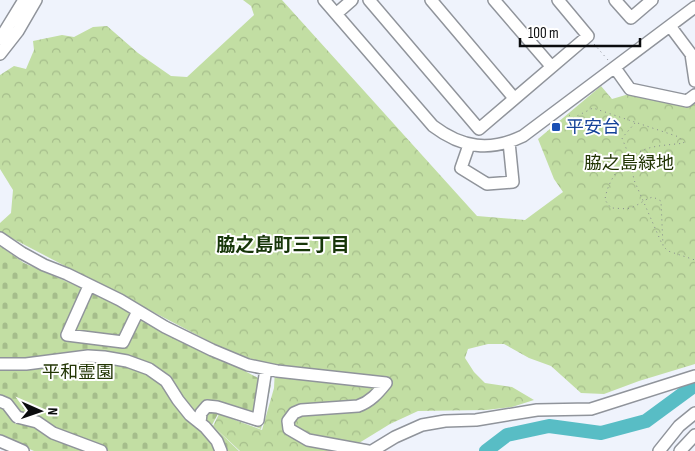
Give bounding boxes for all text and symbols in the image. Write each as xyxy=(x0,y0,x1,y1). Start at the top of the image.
scale bar xyxy=(520,15,640,47)
text: 100 m xyxy=(528,24,559,43)
place label: 平安台 xyxy=(566,117,620,138)
marker: 平安台 xyxy=(550,121,562,133)
park label: 脇之島緑地 xyxy=(584,153,674,174)
district label: 脇之島町三丁目 xyxy=(216,234,350,257)
park label: 平和霊園 xyxy=(42,362,114,383)
north arrow xyxy=(15,386,65,436)
text: N xyxy=(44,407,61,415)

